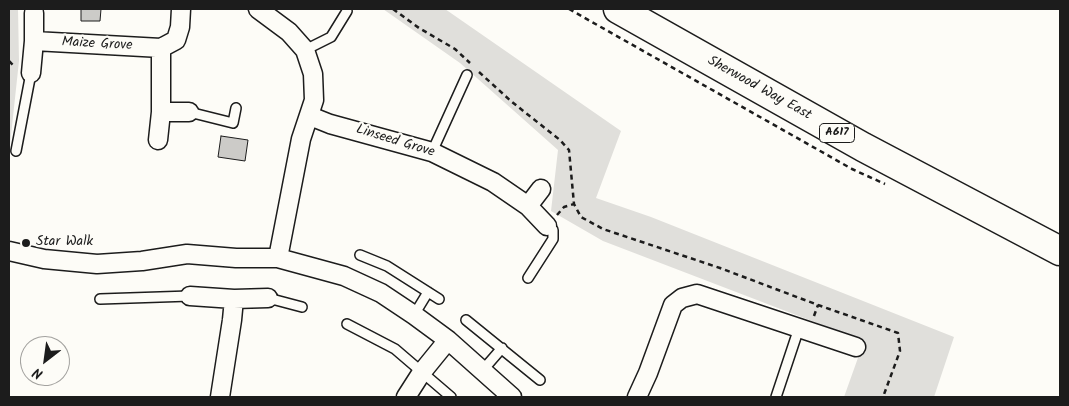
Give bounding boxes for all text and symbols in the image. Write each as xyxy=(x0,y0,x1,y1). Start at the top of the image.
street label: Maize Grove xyxy=(61,35,133,55)
street label: Sherwood Way East xyxy=(704,53,814,125)
street label: Linseed Grove xyxy=(354,122,436,162)
road number: A617 xyxy=(820,124,854,142)
place label: Star Walk xyxy=(36,235,93,251)
marker: Star Walk xyxy=(20,237,32,249)
north arrow xyxy=(20,336,70,386)
text: N xyxy=(29,361,47,385)

